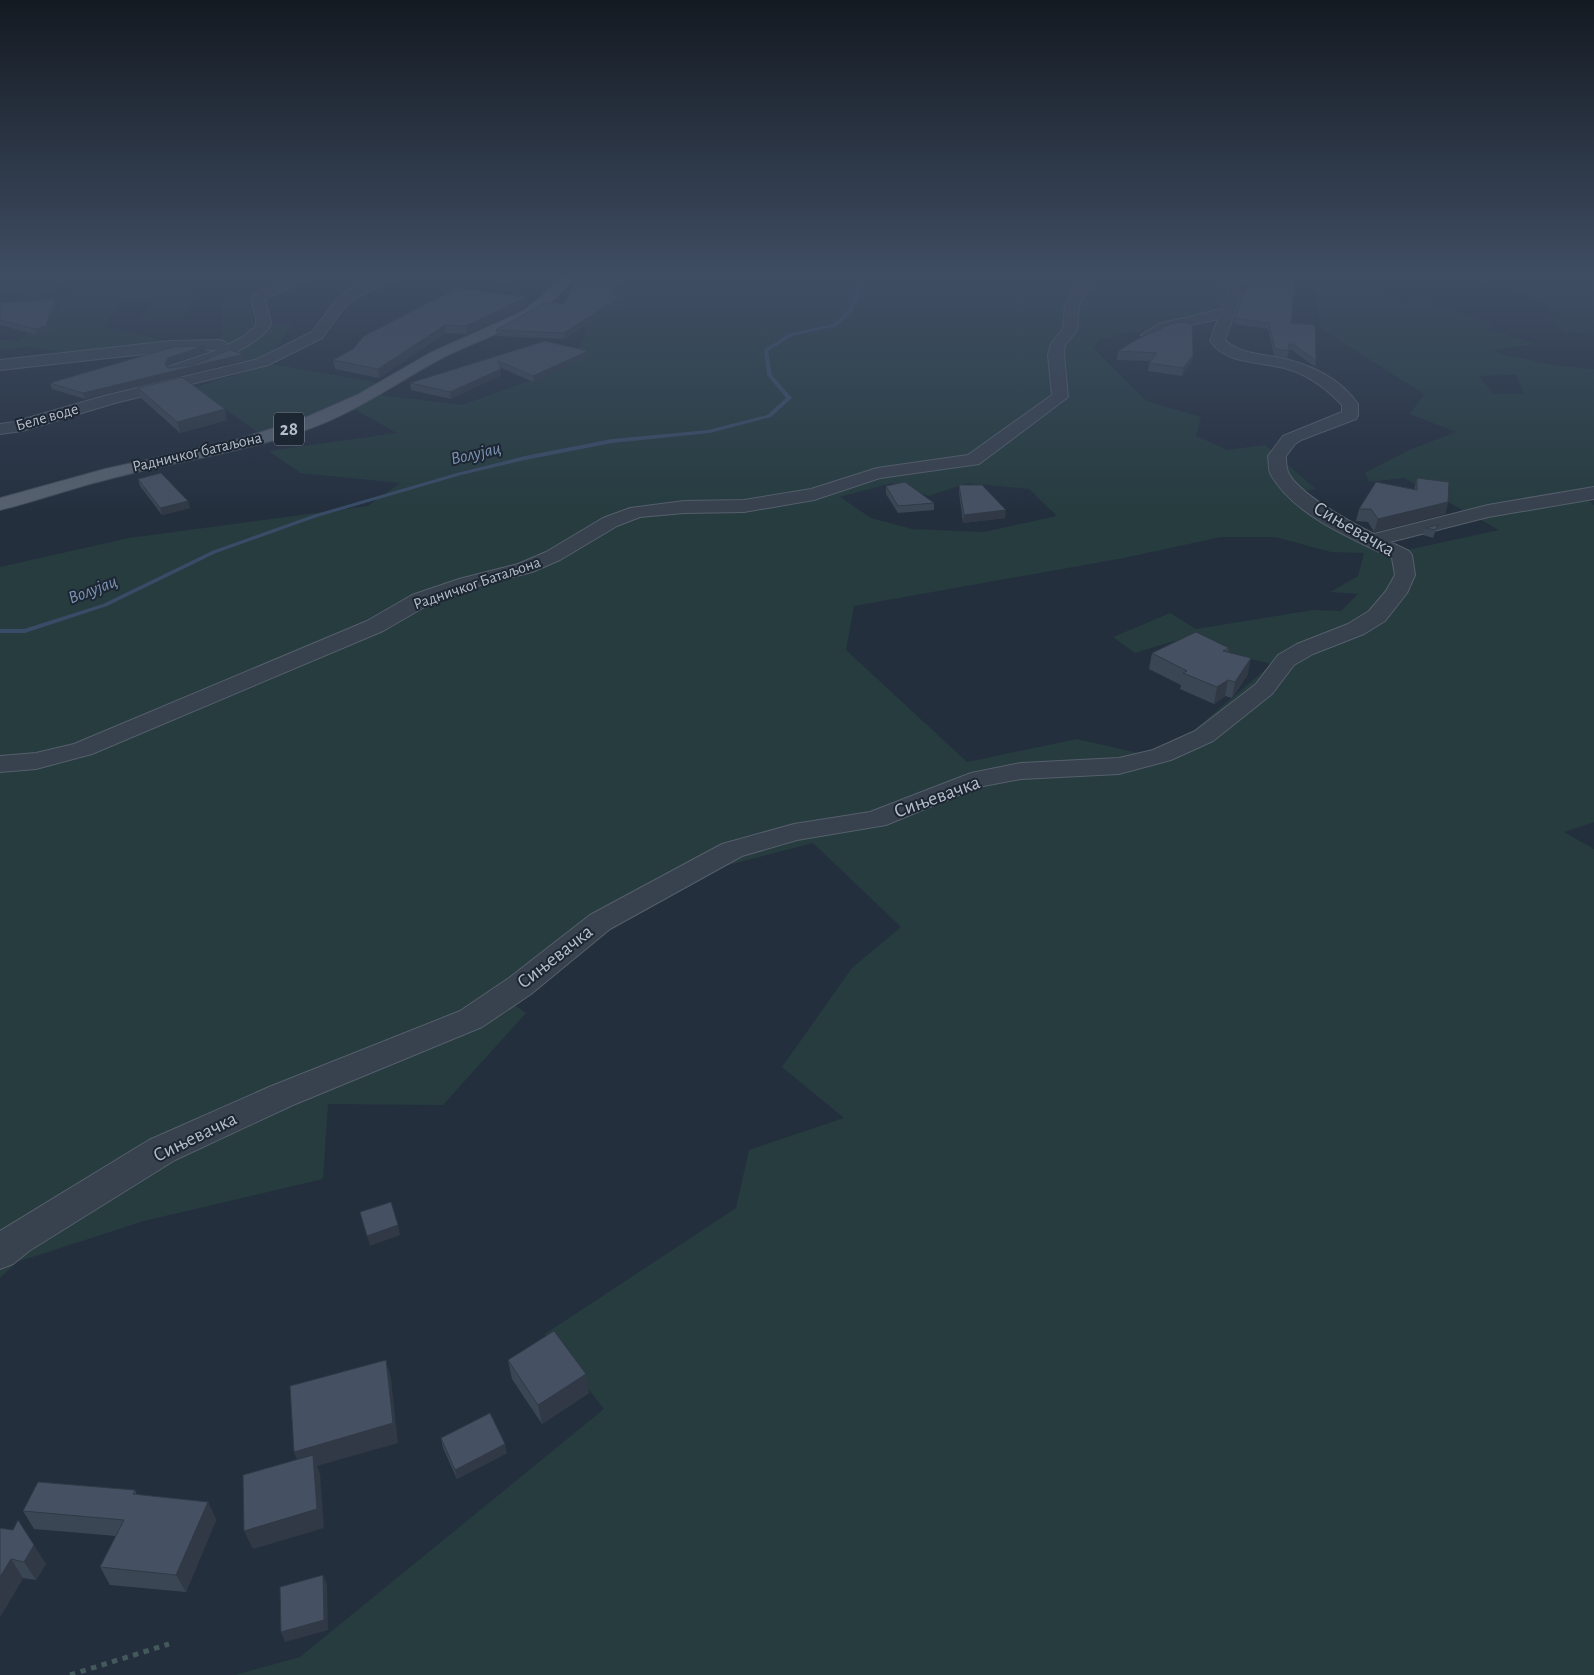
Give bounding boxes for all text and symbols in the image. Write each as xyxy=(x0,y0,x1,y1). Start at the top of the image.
street label: Беле воде xyxy=(14,400,80,434)
road number: 28 xyxy=(274,412,304,446)
street label: Радничког батаљона xyxy=(131,429,263,475)
water label: Волујац xyxy=(449,440,503,468)
street label: Сињевачка xyxy=(1310,498,1398,560)
street label: Радничког Батаљона xyxy=(411,554,543,612)
water label: Волујац xyxy=(66,572,120,608)
street label: Сињевачка xyxy=(891,772,983,822)
street label: Сињевачка xyxy=(513,921,597,993)
street label: Сињевачка xyxy=(150,1108,240,1166)

